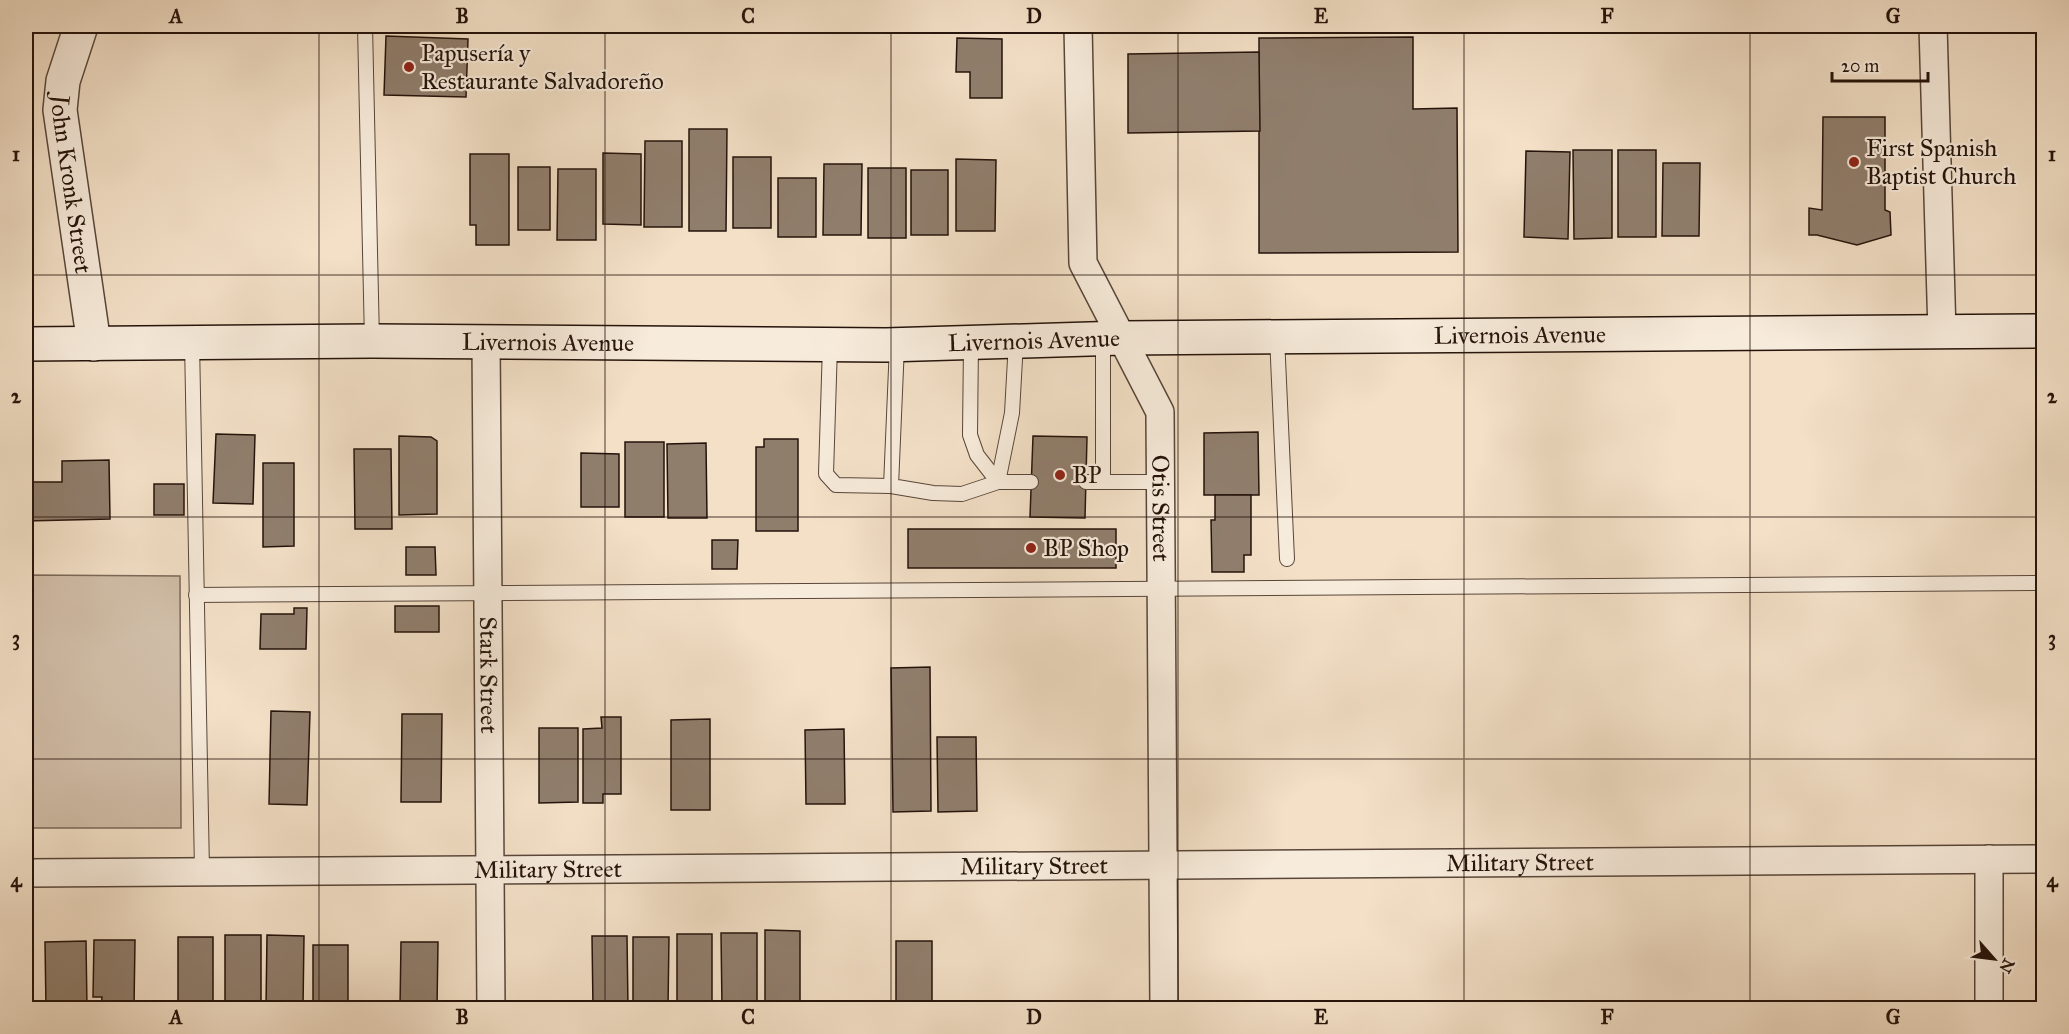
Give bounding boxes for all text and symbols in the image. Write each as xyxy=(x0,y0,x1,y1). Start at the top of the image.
text: A xyxy=(167,4,183,28)
text: B xyxy=(455,4,469,28)
text: C xyxy=(741,4,755,28)
text: D xyxy=(1026,4,1042,28)
text: E xyxy=(1314,4,1329,28)
text: F xyxy=(1600,4,1614,28)
text: G xyxy=(1886,4,1901,28)
place label: Papusería y Restaurante Salvadoreño xyxy=(421,38,664,96)
scale bar xyxy=(1832,45,1928,83)
text: 20 m xyxy=(1841,55,1879,77)
marker: Papusería y Restaurante Salvadoreño xyxy=(402,60,416,74)
street label: John Kronk Street xyxy=(44,91,99,276)
place label: First Spanish Baptist Church xyxy=(1866,133,2016,191)
text: 1 xyxy=(12,142,20,166)
text: 1 xyxy=(2048,142,2056,166)
marker: First Spanish Baptist Church xyxy=(1847,155,1861,169)
street label: Livernois Avenue xyxy=(1434,319,1606,351)
street label: Livernois Avenue xyxy=(947,323,1120,358)
street label: Livernois Avenue xyxy=(462,327,634,358)
text: 2 xyxy=(11,384,22,408)
text: 2 xyxy=(2047,384,2058,408)
street label: Otis Street xyxy=(1145,455,1176,562)
place label: BP xyxy=(1072,460,1102,490)
marker: BP xyxy=(1053,468,1067,482)
place label: BP Shop xyxy=(1043,533,1129,563)
marker: BP Shop xyxy=(1024,541,1038,555)
street label: Stark Street xyxy=(473,616,504,734)
text: 3 xyxy=(12,626,20,651)
text: 3 xyxy=(2048,626,2056,651)
street label: Military Street xyxy=(1446,847,1595,878)
street label: Military Street xyxy=(960,850,1109,882)
street label: Military Street xyxy=(474,854,623,885)
text: 4 xyxy=(10,868,22,893)
text: 4 xyxy=(2046,868,2058,893)
north arrow xyxy=(1964,929,2024,989)
text: N xyxy=(1995,955,2018,977)
text: A xyxy=(167,1005,183,1029)
text: B xyxy=(455,1005,469,1029)
text: C xyxy=(741,1005,755,1029)
text: D xyxy=(1026,1005,1042,1029)
text: E xyxy=(1314,1005,1329,1029)
text: F xyxy=(1600,1005,1614,1029)
text: G xyxy=(1886,1005,1901,1029)

